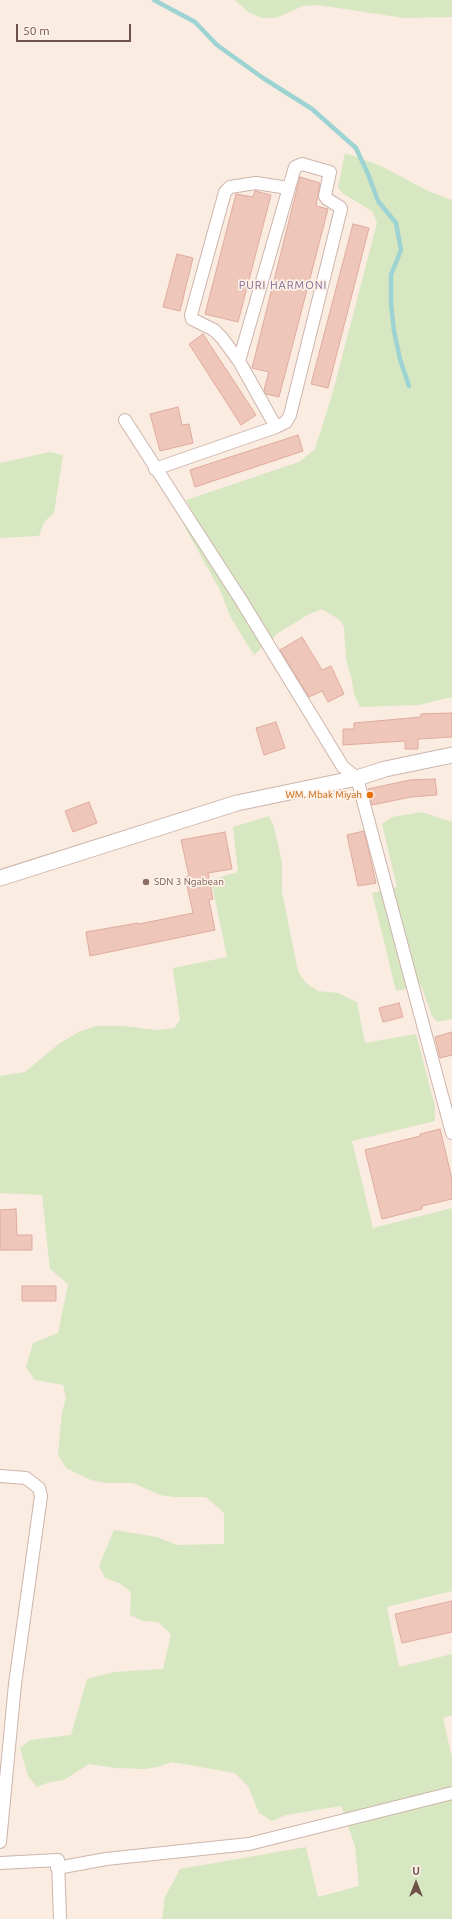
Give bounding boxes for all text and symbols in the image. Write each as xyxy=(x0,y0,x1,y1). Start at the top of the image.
scale bar xyxy=(18,16,133,42)
text: 50 m xyxy=(23,24,50,37)
district label: PURI HARMONI xyxy=(239,278,327,292)
place label: WM. Mbak Miyah xyxy=(286,789,362,801)
marker: WM. Mbak Miyah xyxy=(365,790,375,800)
place label: SDN 3 Ngabean xyxy=(154,876,224,888)
marker: SDN 3 Ngabean xyxy=(141,877,151,887)
north arrow xyxy=(396,1863,436,1903)
text: U xyxy=(412,1865,420,1877)

